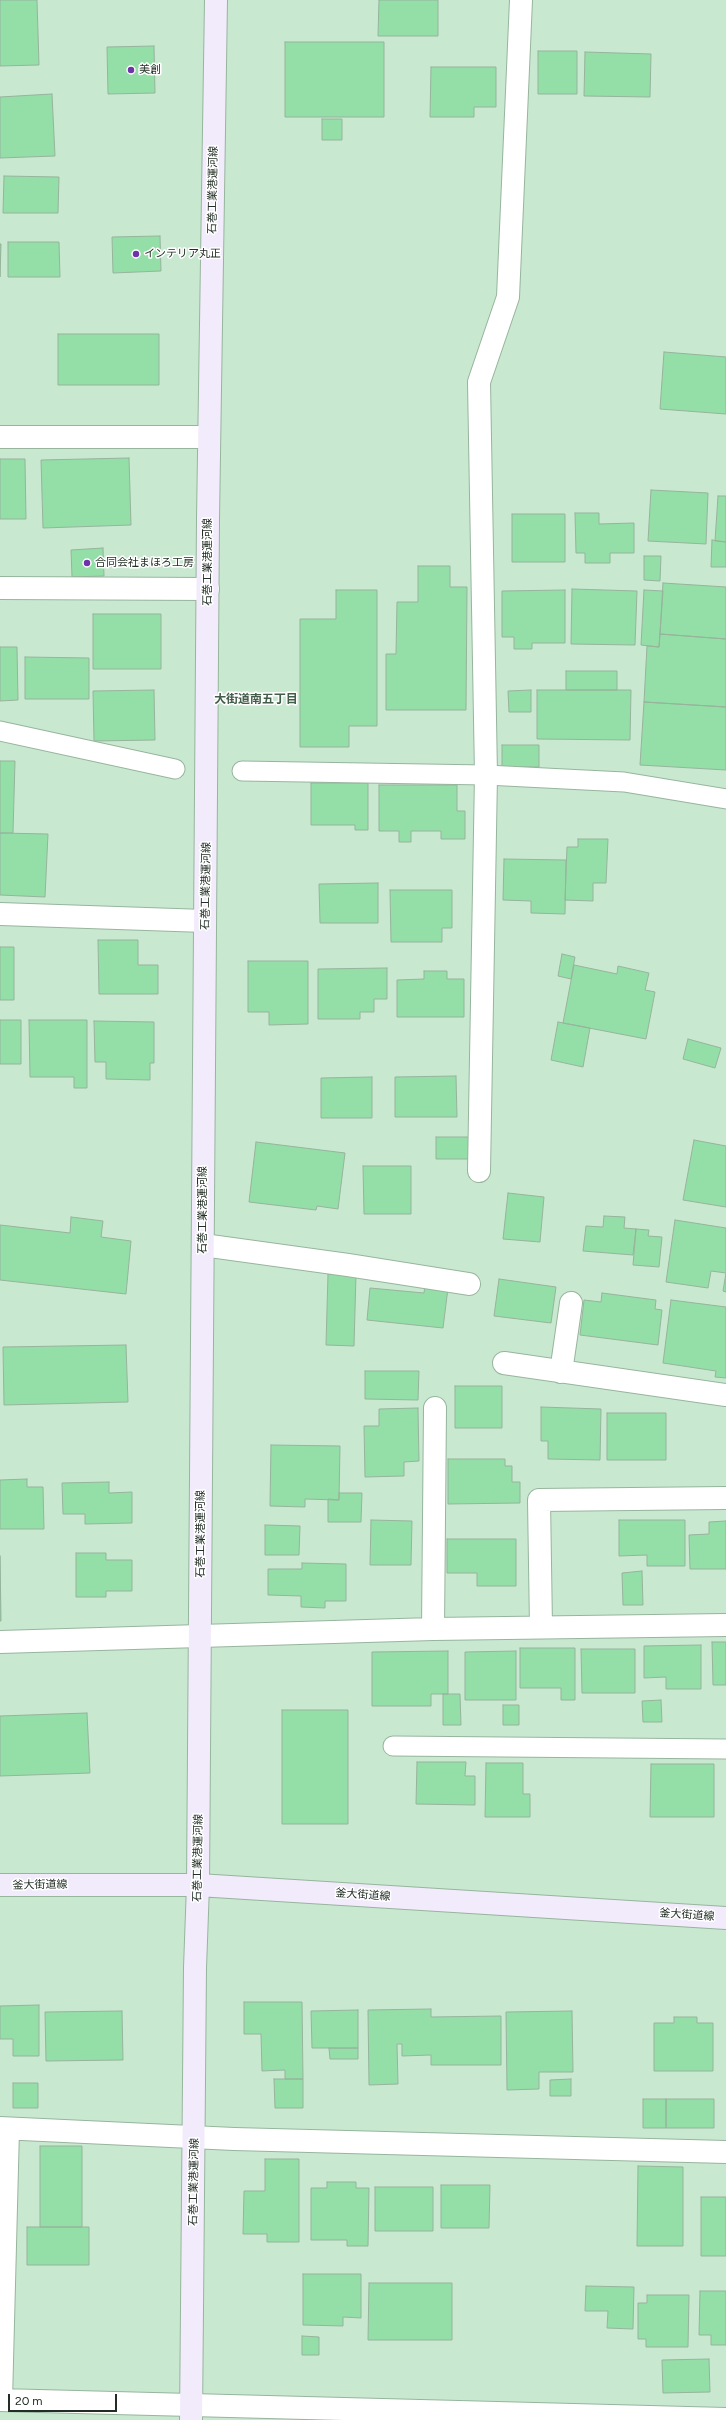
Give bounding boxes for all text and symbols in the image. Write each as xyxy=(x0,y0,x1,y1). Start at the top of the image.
place label: 美創 xyxy=(139,63,161,77)
marker: 美創 xyxy=(126,65,136,75)
street label: 石巻工業港運河線 xyxy=(206,146,220,234)
place label: インテリア丸正 xyxy=(144,247,221,261)
marker: インテリア丸正 xyxy=(131,249,141,259)
street label: 石巻工業港運河線 xyxy=(201,518,215,606)
place label: 合同会社まほろ工房 xyxy=(95,556,194,570)
marker: 合同会社まほろ工房 xyxy=(82,558,92,568)
district label: 大街道南五丁目 xyxy=(214,692,298,706)
street label: 石巻工業港運河線 xyxy=(199,842,213,930)
street label: 石巻工業港運河線 xyxy=(196,1166,210,1254)
street label: 石巻工業港運河線 xyxy=(194,1490,208,1578)
street label: 石巻工業港運河線 xyxy=(191,1814,205,1902)
street label: 釜大街道線 xyxy=(12,1878,68,1892)
street label: 釜大街道線 xyxy=(335,1886,391,1904)
street label: 釜大街道線 xyxy=(659,1906,715,1924)
street label: 石巻工業港運河線 xyxy=(187,2138,201,2226)
scale bar xyxy=(10,2386,119,2412)
text: 20 m xyxy=(15,2394,43,2408)

